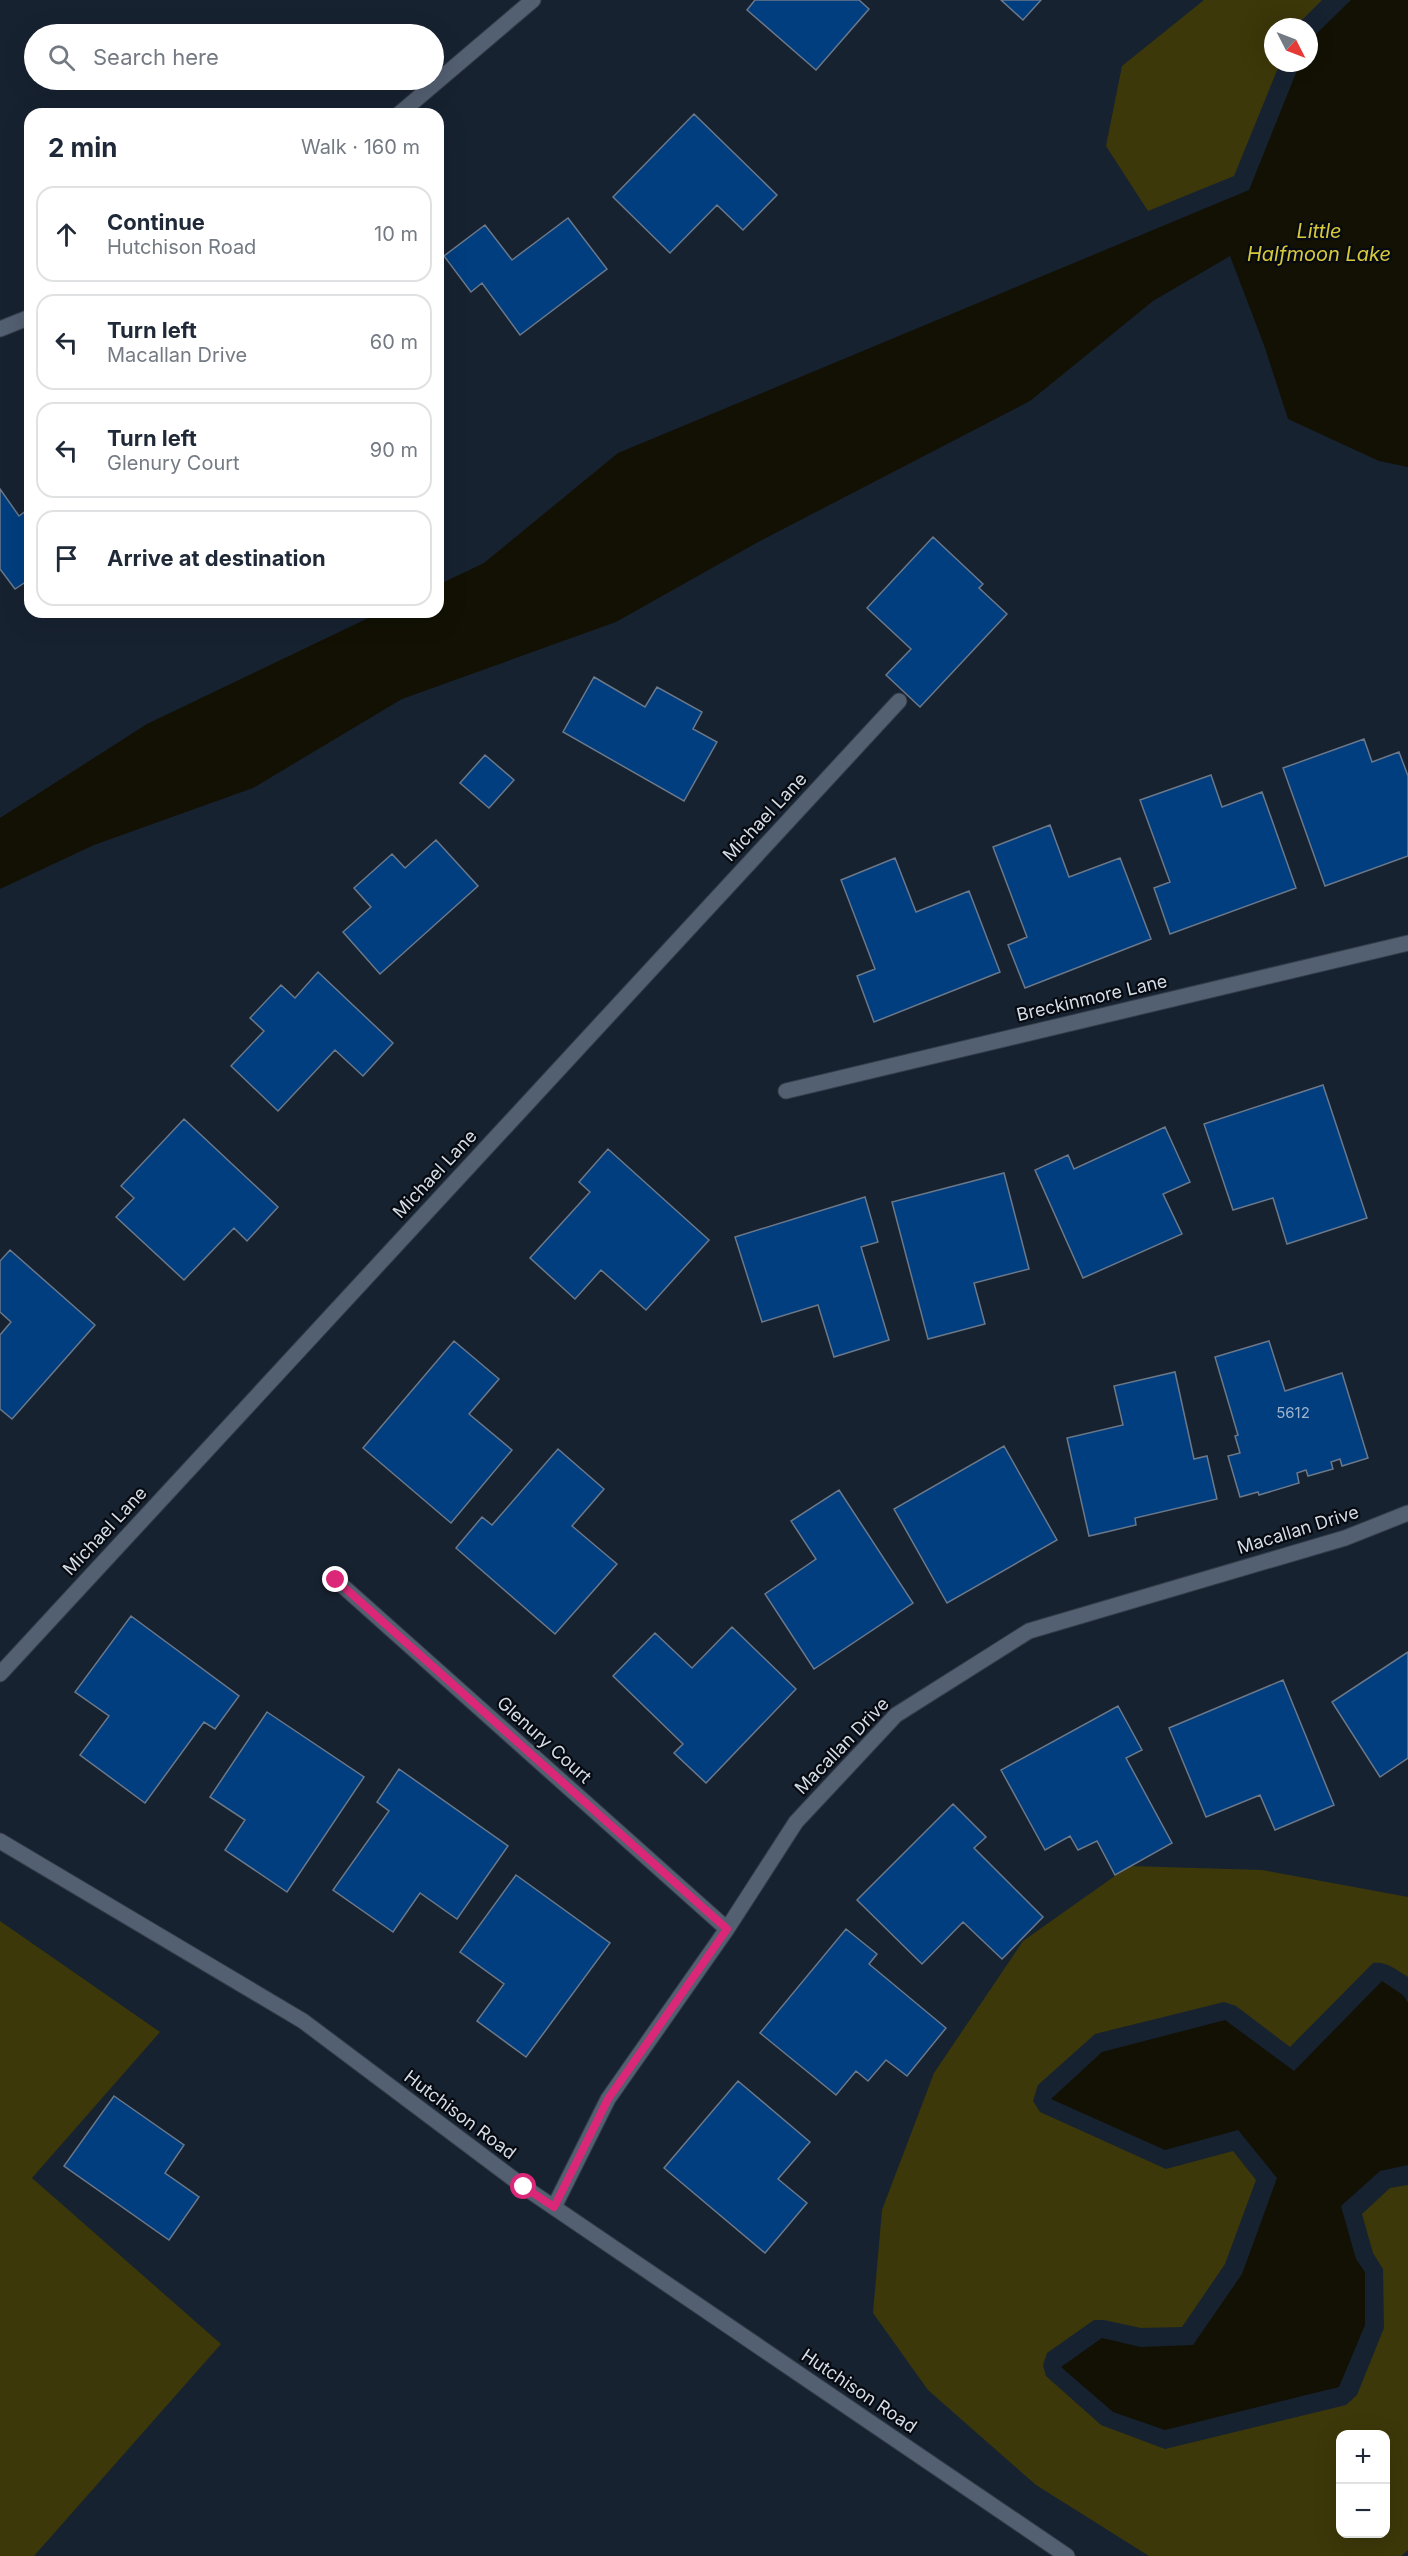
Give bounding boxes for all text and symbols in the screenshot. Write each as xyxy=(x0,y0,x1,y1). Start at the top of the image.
north arrow xyxy=(1264,18,1318,72)
search box xyxy=(24,24,444,90)
icon: search xyxy=(45,41,78,74)
text: Search here xyxy=(93,44,219,70)
text: 2 min xyxy=(48,132,118,163)
text: Walk · 160 m xyxy=(301,135,420,159)
text: Continue xyxy=(107,209,205,235)
icon: ahead xyxy=(50,218,83,251)
water label: Little Halfmoon Lake xyxy=(1247,219,1391,266)
text: 10 m xyxy=(374,222,418,246)
text: Hutchison Road xyxy=(107,235,256,259)
text: Turn left xyxy=(107,317,197,343)
icon: left xyxy=(50,326,83,359)
text: 60 m xyxy=(370,330,418,354)
text: Macallan Drive xyxy=(107,343,247,367)
text: Turn left xyxy=(107,425,197,451)
icon: left xyxy=(50,434,83,467)
text: 90 m xyxy=(370,438,418,462)
text: Glenury Court xyxy=(107,451,240,475)
icon: arrive xyxy=(50,542,83,575)
text: Arrive at destination xyxy=(107,545,326,571)
street label: Michael Lane xyxy=(718,768,811,865)
street label: Breckinmore Lane xyxy=(1015,970,1169,1025)
street label: Michael Lane xyxy=(388,1125,481,1222)
house number: 5612 xyxy=(1276,1403,1310,1422)
street label: Michael Lane xyxy=(58,1482,151,1579)
street label: Macallan Drive xyxy=(1234,1501,1361,1558)
route end xyxy=(322,1566,348,1592)
street label: Glenury Court xyxy=(493,1692,596,1787)
street label: Macallan Drive xyxy=(790,1693,893,1798)
street label: Hutchison Road xyxy=(400,2066,520,2163)
route start xyxy=(510,2173,536,2199)
street label: Hutchison Road xyxy=(798,2344,921,2437)
map controls xyxy=(1336,2430,1390,2538)
button: + xyxy=(1336,2430,1390,2484)
button: − xyxy=(1336,2484,1390,2538)

